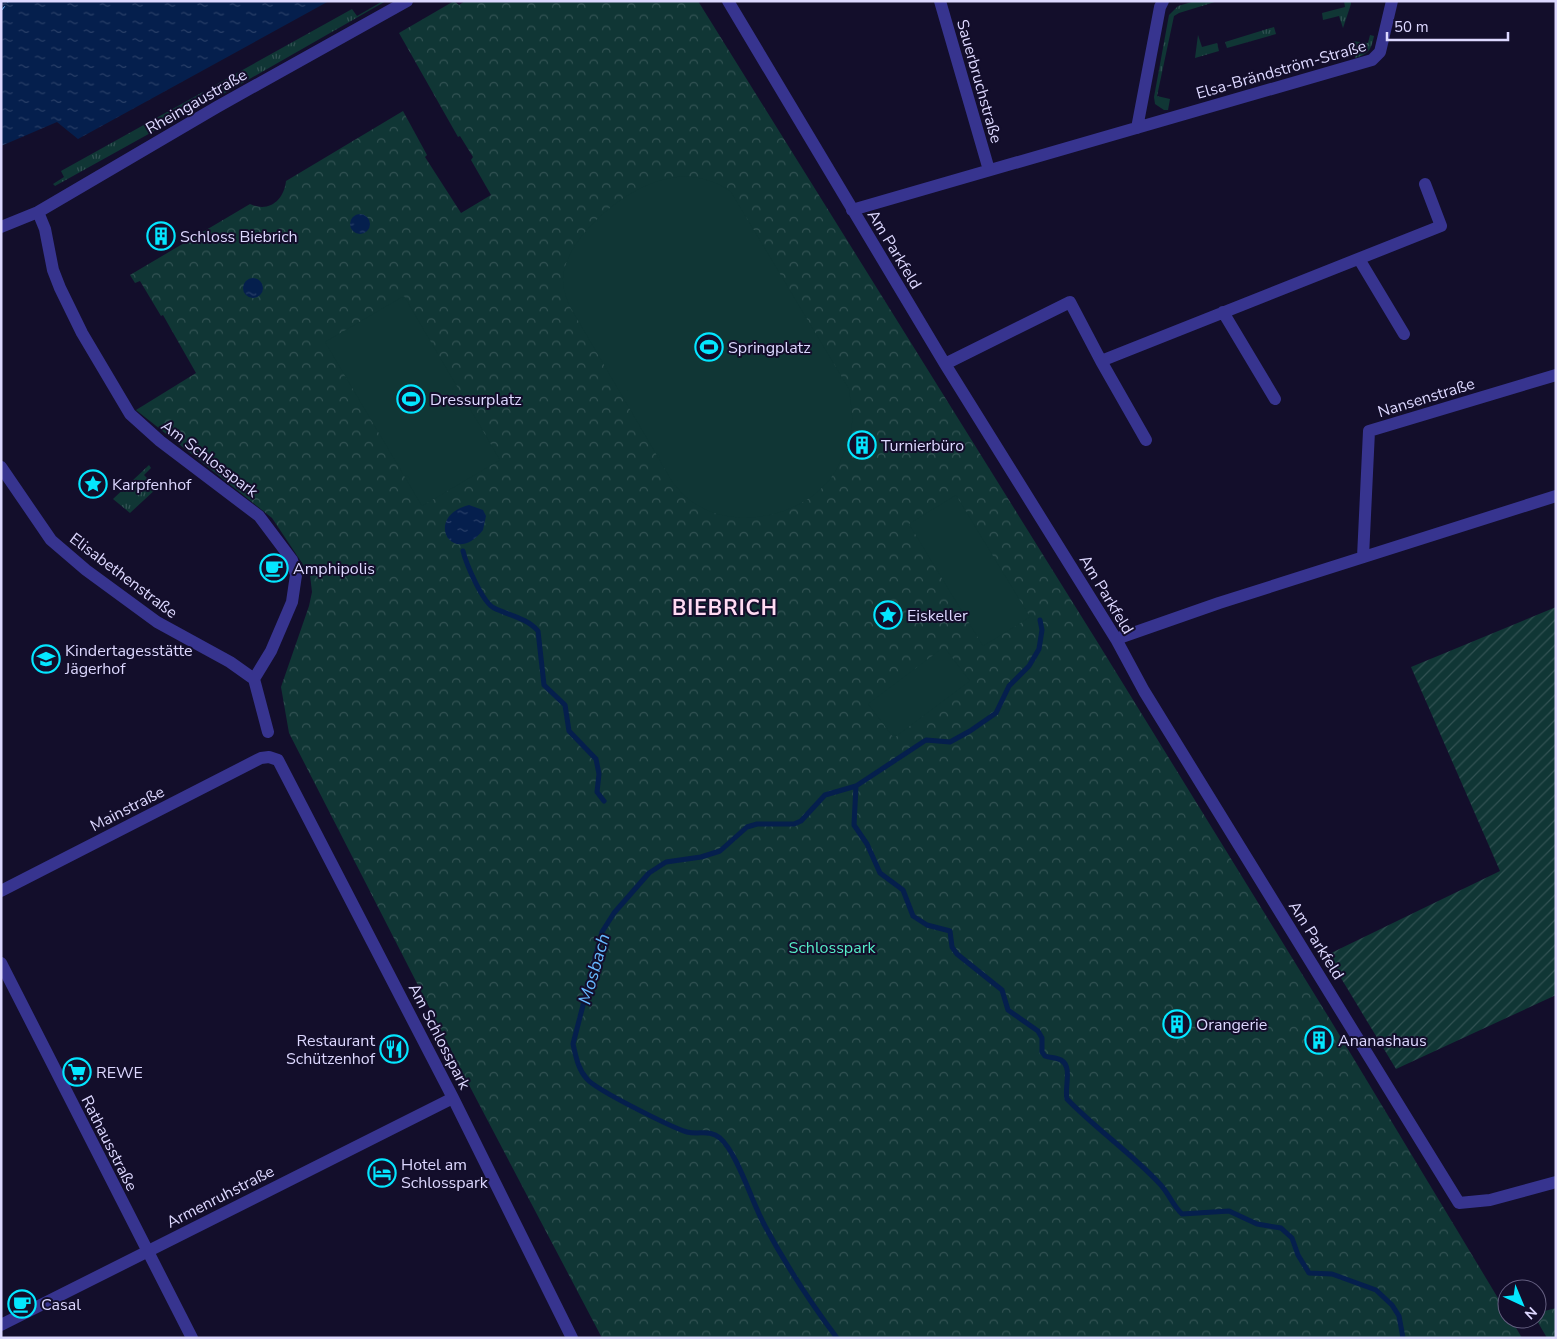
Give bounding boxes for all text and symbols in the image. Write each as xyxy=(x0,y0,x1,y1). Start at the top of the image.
scale bar xyxy=(1387,10,1508,42)
street label: Sauerbruchstraße xyxy=(951,17,1007,146)
text: 50 m xyxy=(1394,17,1429,37)
street label: Elsa-Brändström-Straße xyxy=(1194,35,1369,105)
street label: Rheingaustraße xyxy=(142,64,251,140)
street label: Am Parkfeld xyxy=(862,206,926,293)
building icon: Schloss Biebrich xyxy=(146,221,176,251)
place label: Schloss Biebrich xyxy=(180,226,298,248)
sports icon: Springplatz xyxy=(694,332,724,362)
place label: Springplatz xyxy=(728,337,811,359)
street label: Nansenstraße xyxy=(1375,373,1478,423)
sports icon: Dressurplatz xyxy=(396,384,426,414)
place label: Dressurplatz xyxy=(430,389,522,411)
street label: Am Schlosspark xyxy=(156,415,263,503)
building icon: Turnierbüro xyxy=(847,430,877,460)
place label: Turnierbüro xyxy=(881,435,964,457)
place icon: Karpfenhof xyxy=(78,469,108,499)
place label: Karpfenhof xyxy=(112,474,192,496)
street label: Elisabethenstraße xyxy=(65,528,182,624)
street label: Am Parkfeld xyxy=(1074,551,1138,638)
cafe icon: Amphipolis xyxy=(259,553,289,583)
place label: Amphipolis xyxy=(293,558,375,580)
district label: BIEBRICH xyxy=(672,594,778,622)
place icon: Eiskeller xyxy=(873,600,903,630)
place label: Eiskeller xyxy=(907,605,968,627)
place label: Kindertagesstätte Jägerhof xyxy=(64,640,193,680)
school or university icon: Kindertagesstätte Jägerhof xyxy=(31,644,61,674)
street label: Mainstraße xyxy=(87,781,168,837)
street label: Am Parkfeld xyxy=(1283,897,1349,984)
water label: Mosbach xyxy=(572,931,616,1007)
park label: Schlosspark xyxy=(789,937,876,959)
street label: Am Schlosspark xyxy=(403,980,476,1094)
building icon: Orangerie xyxy=(1162,1009,1192,1039)
place label: Orangerie xyxy=(1196,1014,1267,1036)
building icon: Ananashaus xyxy=(1304,1025,1334,1055)
place label: Restaurant Schützenhof xyxy=(286,1030,376,1070)
place label: Ananashaus xyxy=(1338,1030,1427,1052)
restaurant icon: Restaurant Schützenhof xyxy=(379,1034,409,1064)
supermarket icon: REWE xyxy=(62,1057,92,1087)
place label: REWE xyxy=(96,1062,143,1084)
street label: Rathausstraße xyxy=(76,1092,143,1195)
place label: Hotel am Schlosspark xyxy=(401,1154,489,1194)
hotel icon: Hotel am Schlosspark xyxy=(367,1158,397,1188)
street label: Armenruhstraße xyxy=(163,1160,278,1234)
north arrow xyxy=(1497,1279,1547,1329)
cafe icon: Casal xyxy=(7,1289,37,1319)
place label: Casal xyxy=(41,1294,81,1316)
text: N xyxy=(1520,1303,1541,1323)

